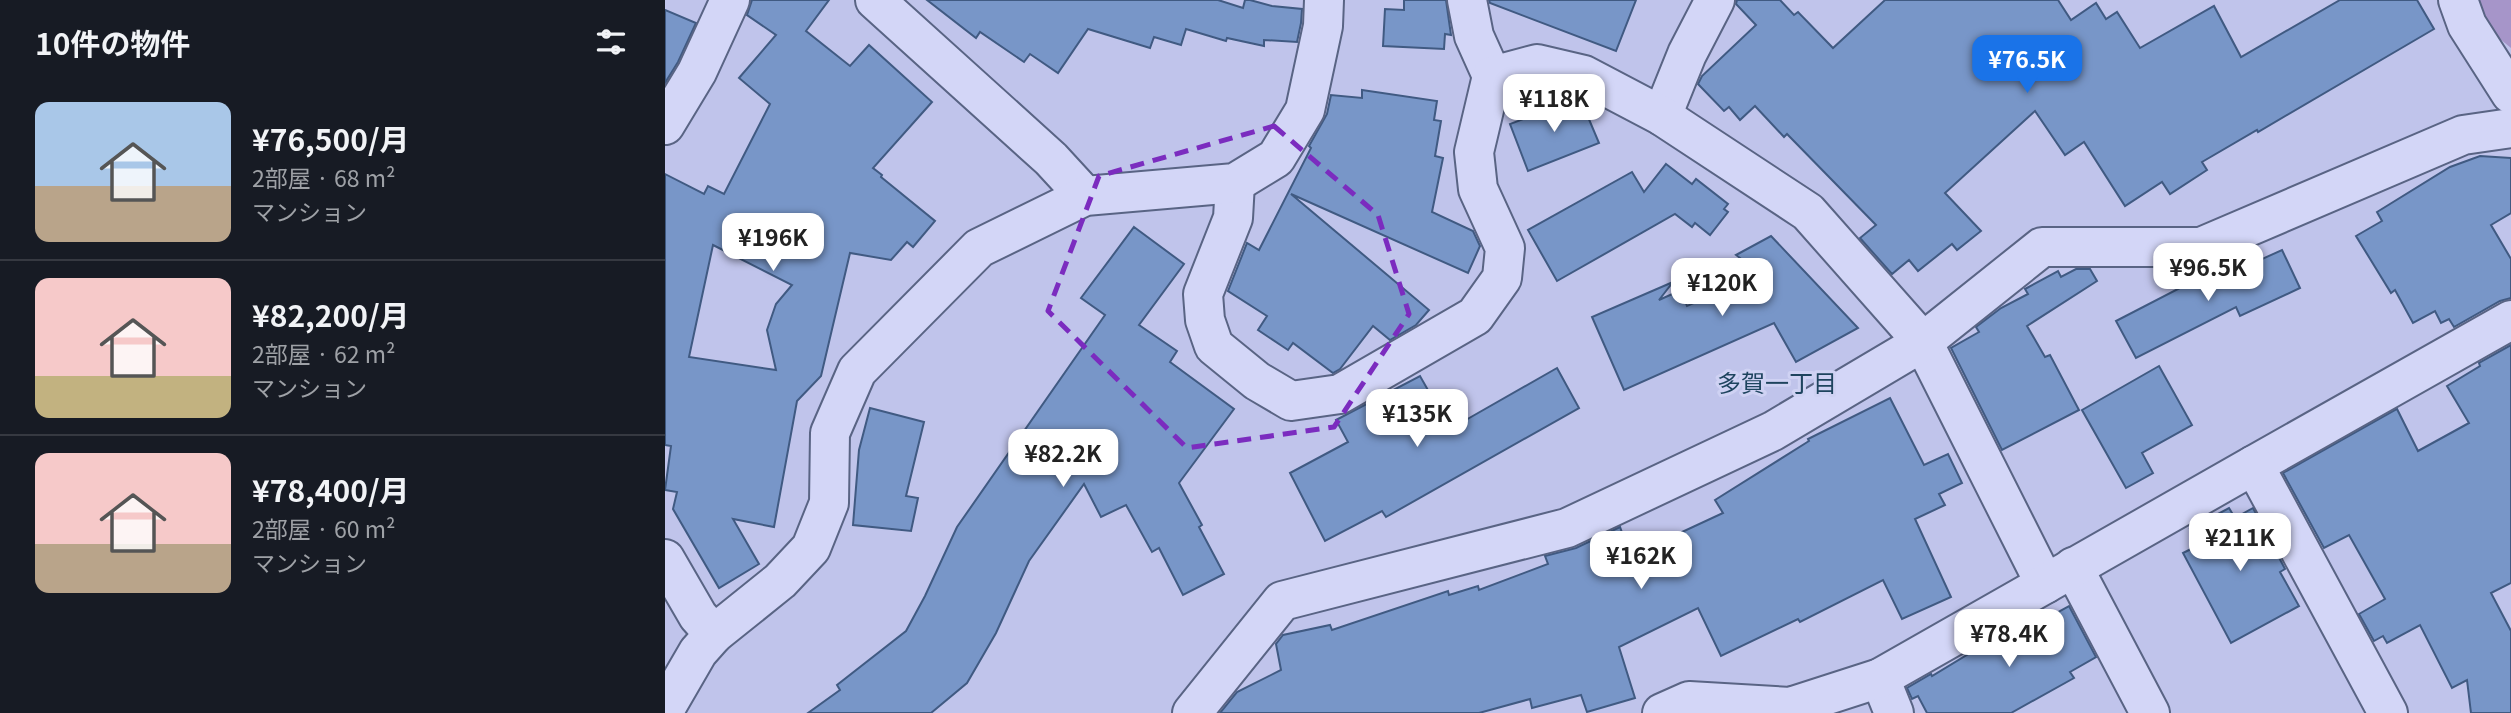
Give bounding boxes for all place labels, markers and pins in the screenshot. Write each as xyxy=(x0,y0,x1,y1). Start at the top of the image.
pin: ¥76.5K xyxy=(1970,36,2084,95)
pin: ¥118K xyxy=(1505,74,1603,134)
pin: ¥196K xyxy=(724,214,822,273)
pin: ¥96.5K xyxy=(2151,244,2265,303)
pin: ¥120K xyxy=(1673,258,1771,318)
pin: ¥135K xyxy=(1368,390,1466,449)
pin: ¥82.2K xyxy=(1006,430,1120,489)
pin: ¥211K xyxy=(2191,514,2289,573)
pin: ¥162K xyxy=(1592,532,1690,591)
pin: ¥78.4K xyxy=(1952,610,2066,669)

